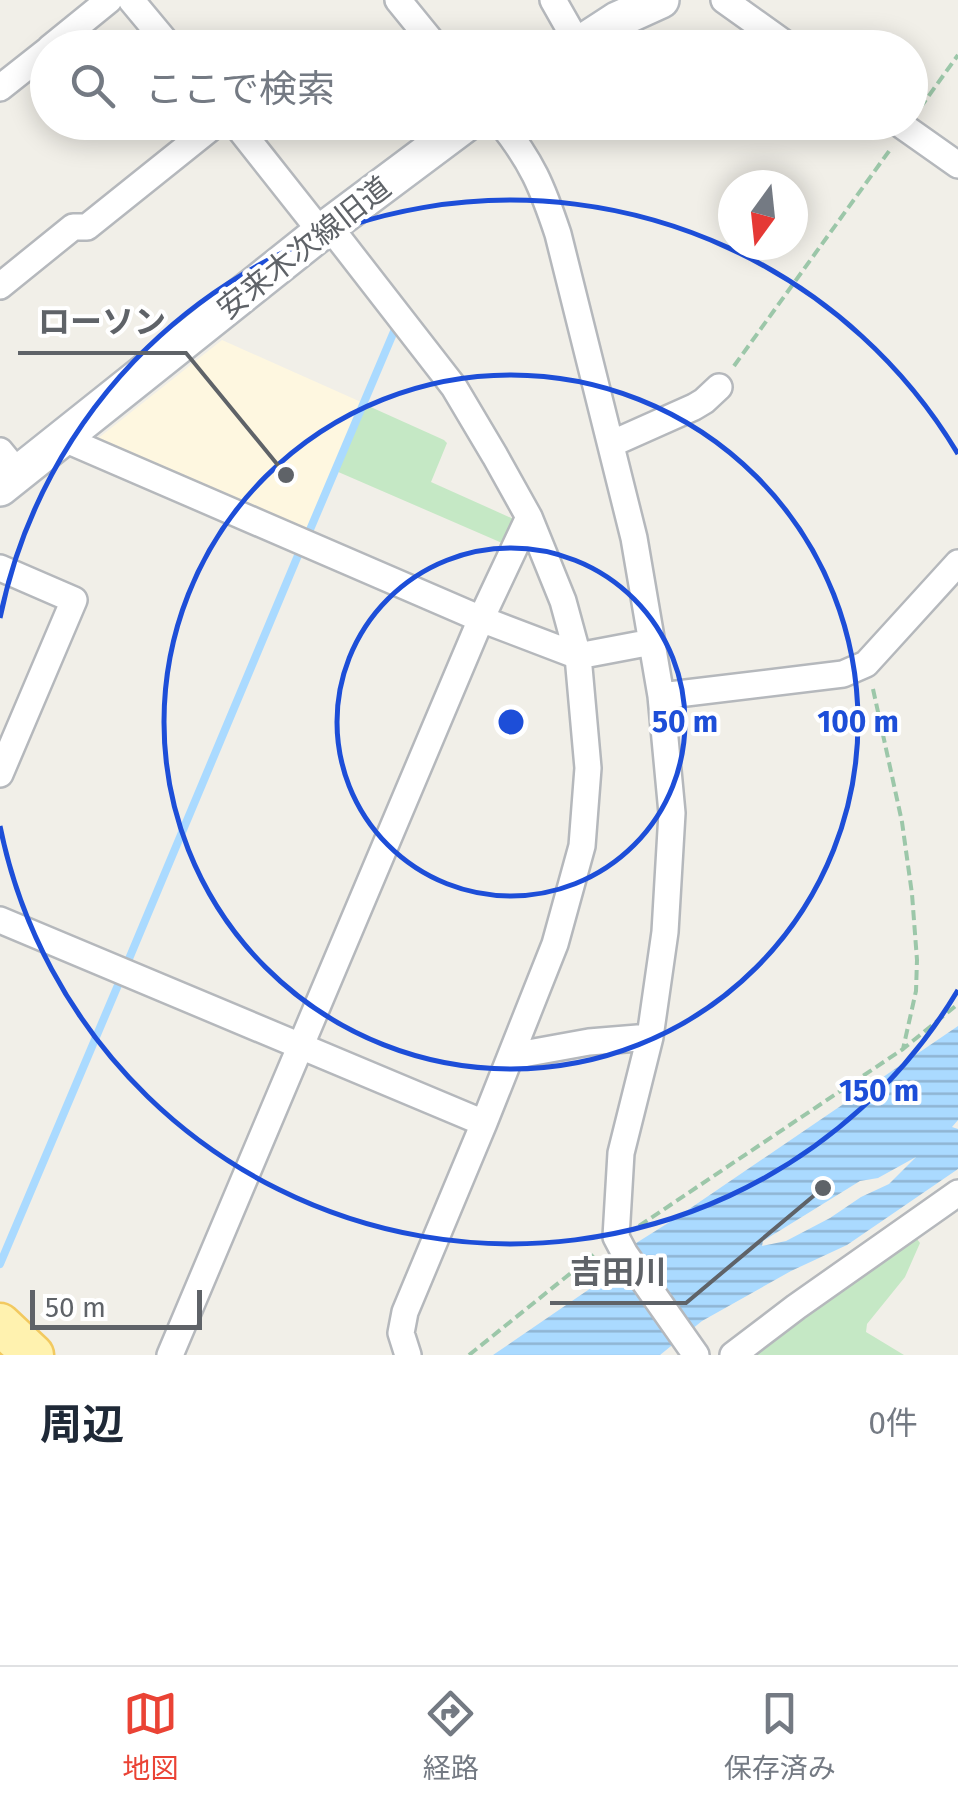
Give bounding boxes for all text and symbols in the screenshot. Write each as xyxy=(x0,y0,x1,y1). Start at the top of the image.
search box xyxy=(30,30,928,140)
icon: search xyxy=(65,58,120,113)
text: ここで検索 xyxy=(145,66,335,112)
street label: 安来木次線旧道 xyxy=(210,169,398,327)
north arrow xyxy=(718,170,808,260)
callout: ローソン xyxy=(18,291,186,353)
text: ローソン xyxy=(38,303,166,341)
centre of rings xyxy=(493,704,529,740)
text: 50 m xyxy=(652,704,718,740)
text: 100 m xyxy=(817,704,899,740)
text: 150 m xyxy=(839,1073,919,1109)
callout: 吉田川 xyxy=(550,1241,686,1303)
text: 吉田川 xyxy=(570,1253,666,1291)
scale bar xyxy=(30,1285,202,1330)
text: 50 m xyxy=(45,1291,106,1324)
text: 周辺 xyxy=(40,1400,124,1450)
text: 0件 xyxy=(868,1404,918,1442)
tab: 地図 xyxy=(122,1686,178,1786)
tab: 経路 xyxy=(423,1686,479,1786)
tab: 保存済み xyxy=(724,1686,836,1786)

